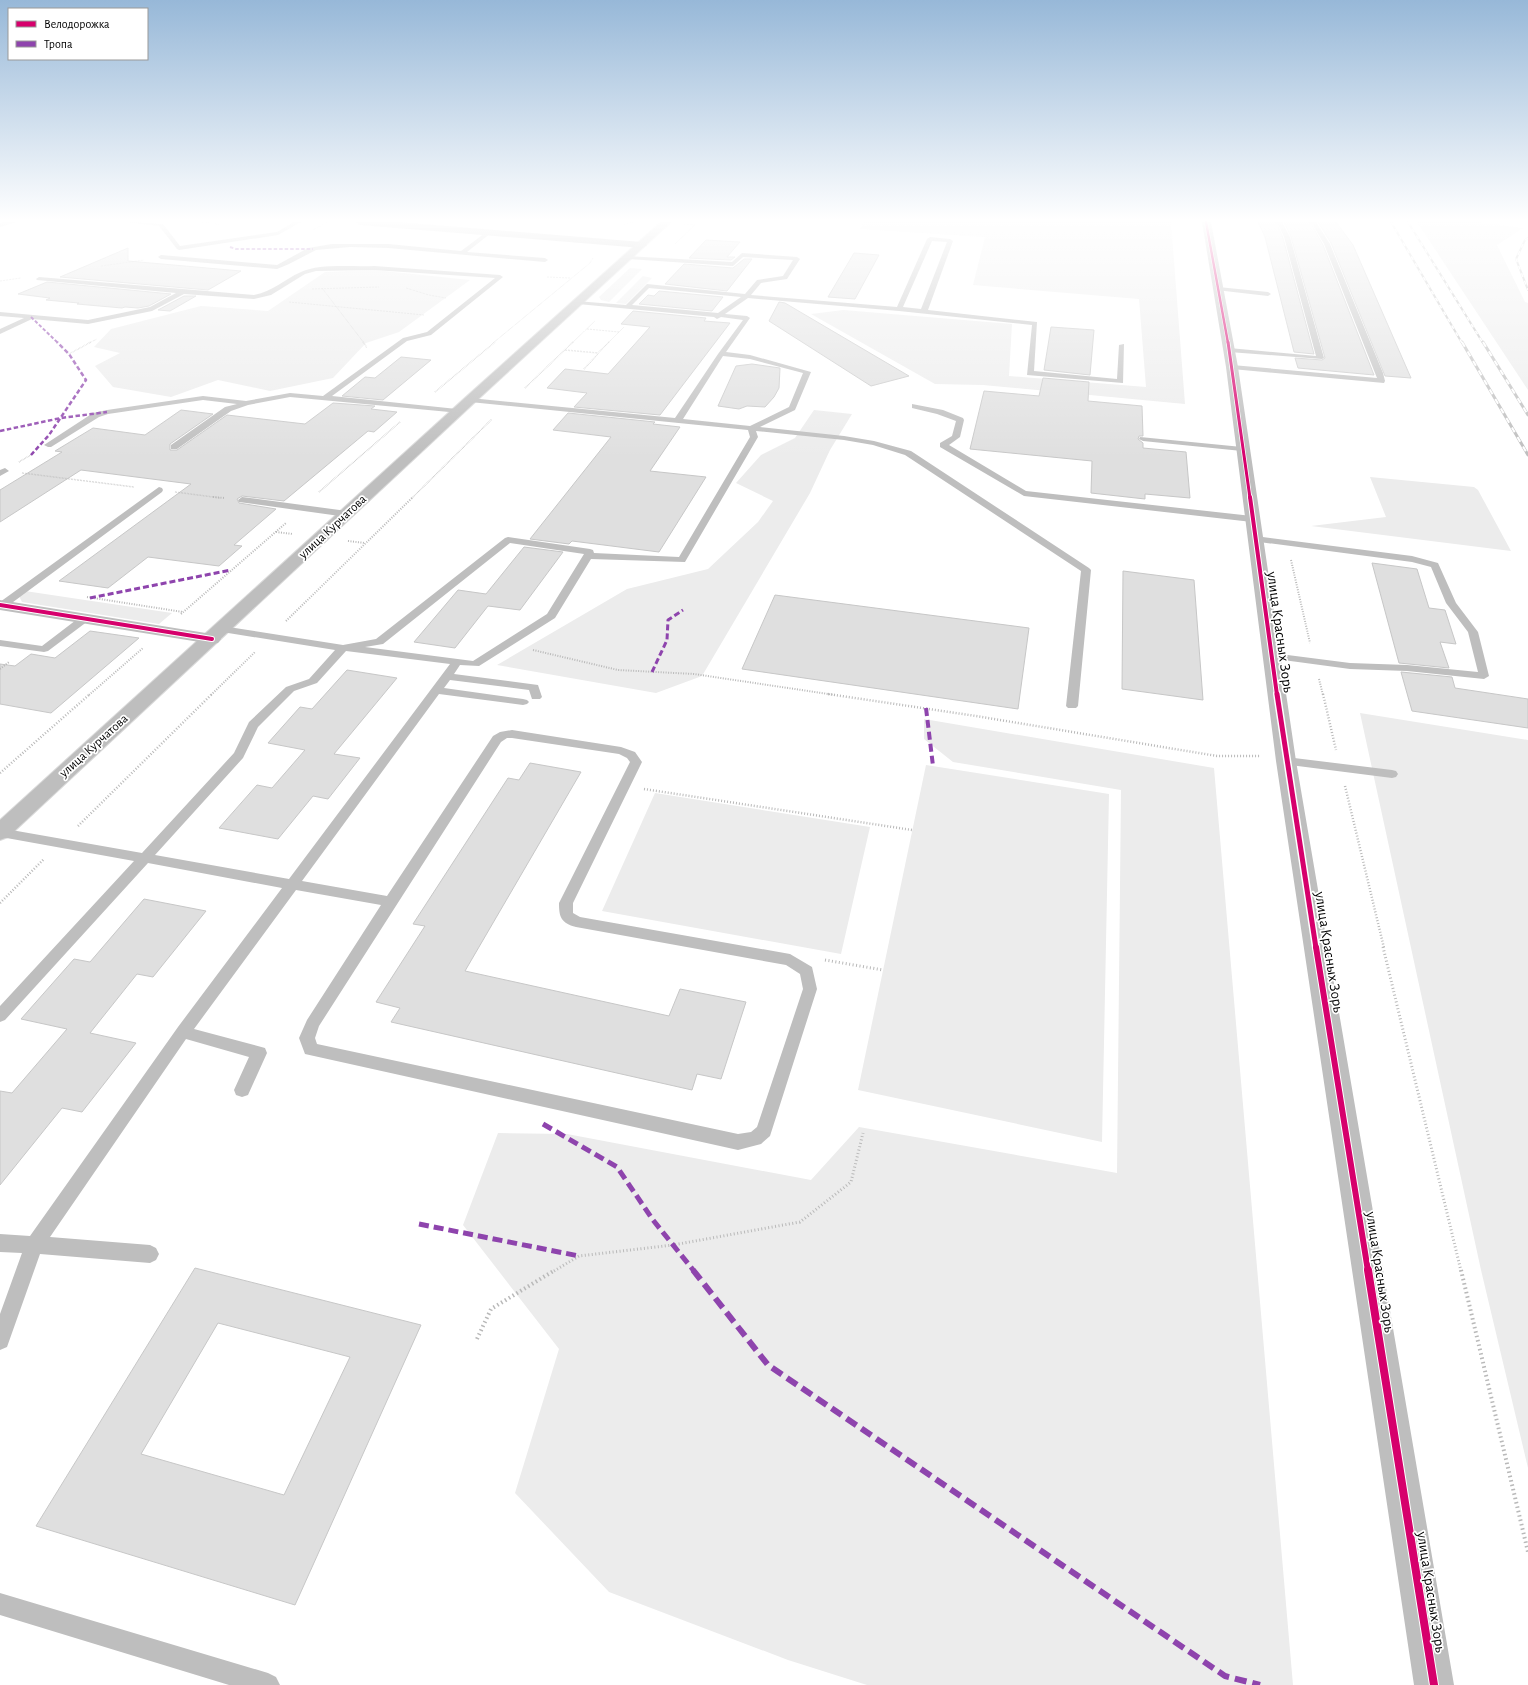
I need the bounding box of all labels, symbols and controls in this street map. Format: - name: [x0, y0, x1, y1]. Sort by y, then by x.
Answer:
- legend: [8, 8, 148, 60]
- text: Велодорожка: [44, 18, 110, 30]
- text: Тропа: [44, 38, 73, 50]
- street label: улица Курчатова: [296, 493, 369, 562]
- street label: улица Красных Зорь: [1264, 569, 1296, 694]
- street label: улица Курчатова: [57, 712, 131, 781]
- street label: улица Красных Зорь: [1312, 890, 1346, 1014]
- street label: улица Красных Зорь: [1363, 1210, 1397, 1334]
- street label: улица Красных Зорь: [1414, 1530, 1448, 1654]

